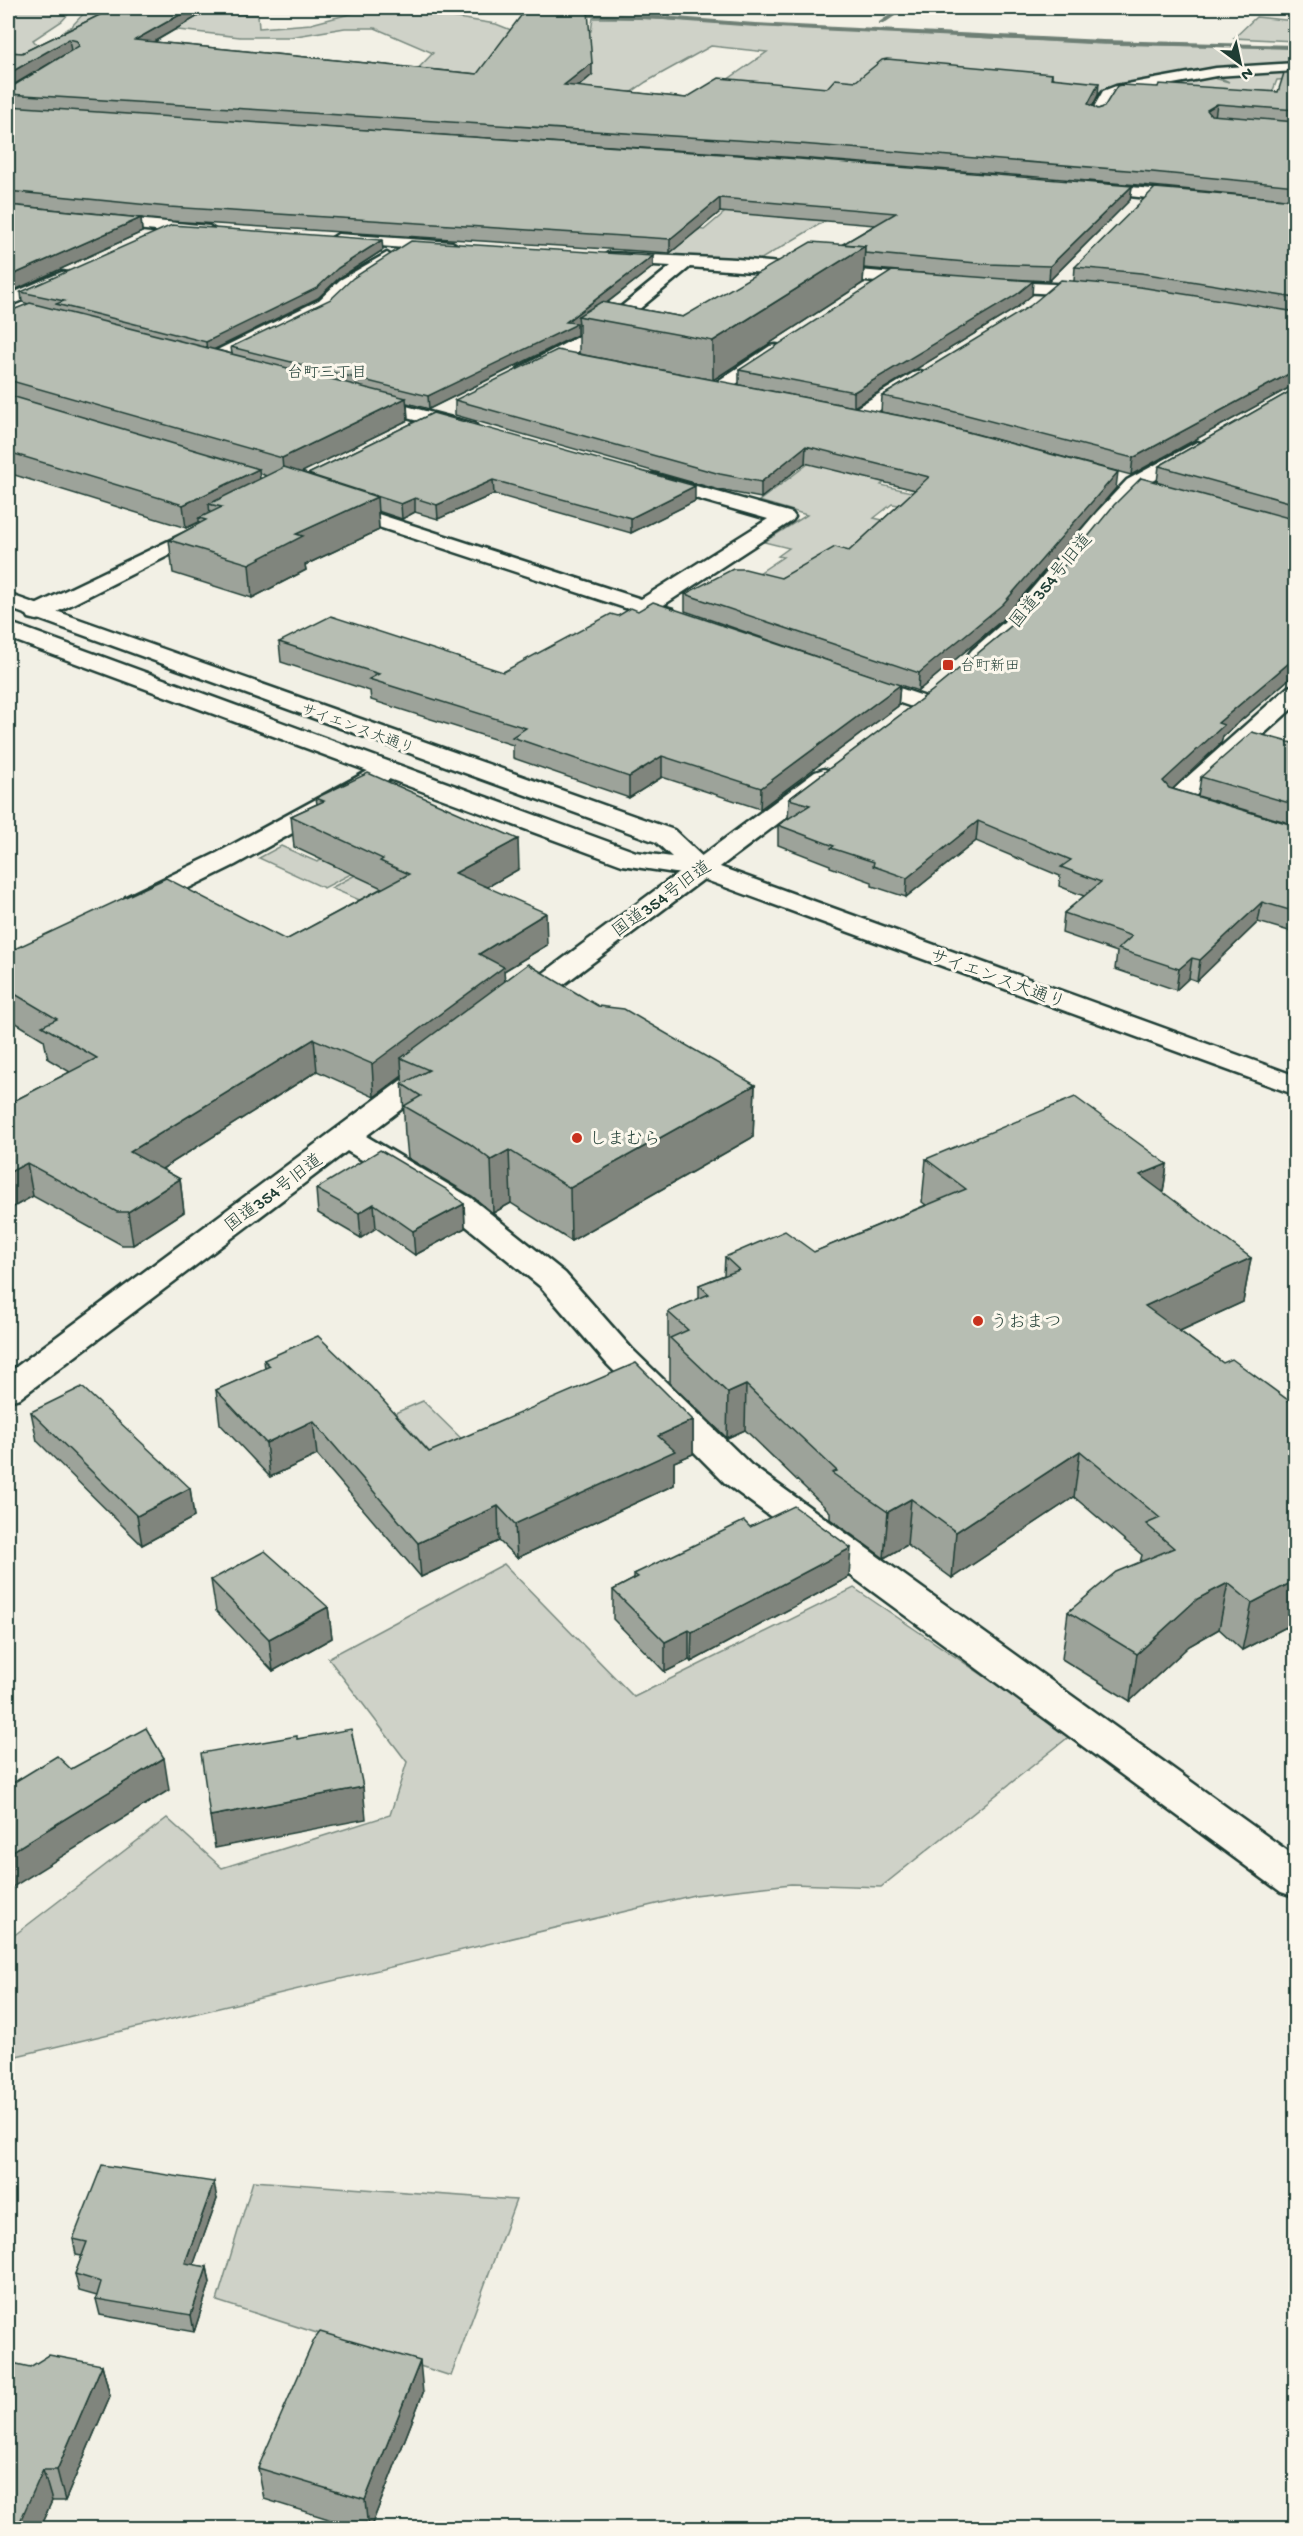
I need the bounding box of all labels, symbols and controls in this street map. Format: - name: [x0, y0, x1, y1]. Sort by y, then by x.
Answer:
- north arrow: [1210, 33, 1270, 93]
- text: N: [1236, 62, 1256, 84]
- district label: 台町三丁目: [287, 363, 367, 384]
- street label: 国道354号旧道: [1005, 529, 1098, 633]
- place label: 台町新田: [960, 657, 1020, 676]
- marker: 台町新田: [941, 658, 955, 672]
- street label: サイエンス大通り: [298, 701, 416, 759]
- street label: 国道354号旧道: [608, 856, 716, 943]
- street label: サイエンス大通り: [926, 946, 1068, 1015]
- place label: しまむら: [589, 1130, 661, 1151]
- marker: しまむら: [570, 1131, 584, 1145]
- street label: 国道354号旧道: [221, 1150, 328, 1238]
- place label: うおまつ: [990, 1313, 1062, 1334]
- marker: うおまつ: [971, 1314, 985, 1328]

